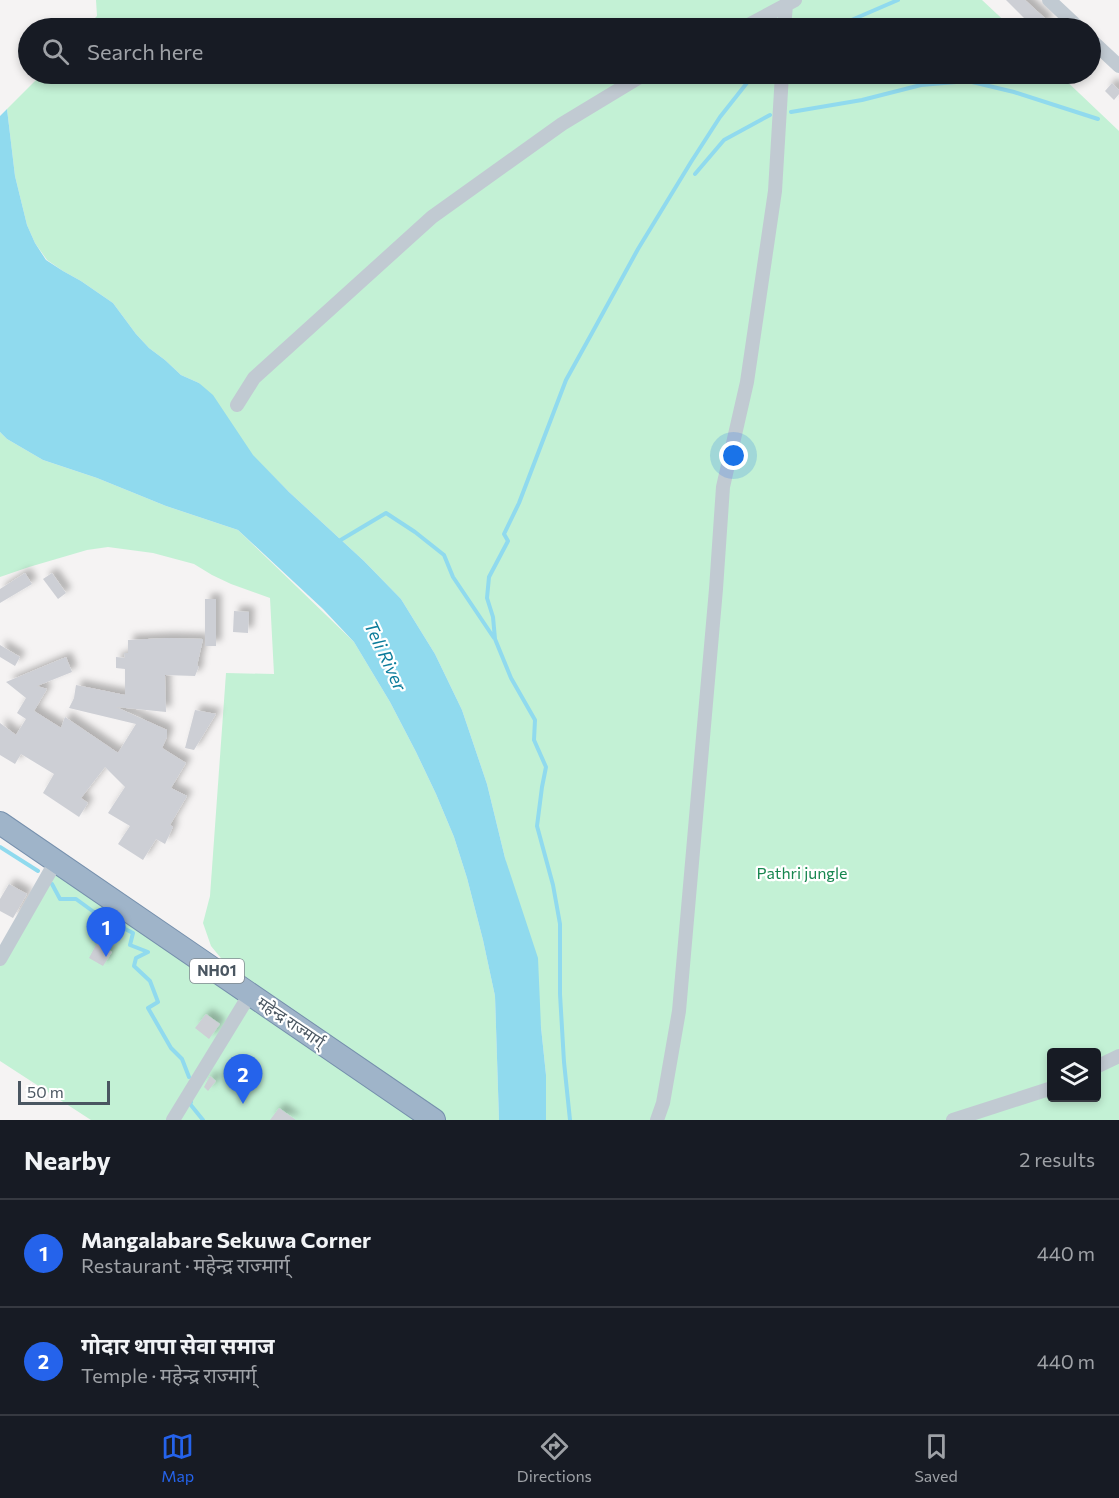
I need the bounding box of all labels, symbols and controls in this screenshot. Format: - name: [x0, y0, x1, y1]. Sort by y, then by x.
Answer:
- search box: [18, 18, 1101, 84]
- icon: search: [39, 35, 72, 68]
- text: Search here: [87, 38, 203, 65]
- your location: [719, 441, 748, 470]
- water label: Teli River: [360, 617, 412, 695]
- park label: Pathri jungle: [756, 863, 848, 882]
- pin: 1: [86, 908, 126, 957]
- road number: NH01: [190, 959, 244, 983]
- street label: महेन्द्र राज्मार्ग्: [253, 992, 331, 1054]
- map controls: [1047, 1048, 1101, 1102]
- button: layers: [1047, 1048, 1101, 1102]
- pin: 2: [224, 1054, 262, 1104]
- scale bar: [18, 1078, 110, 1106]
- text: 50 m: [27, 1082, 64, 1101]
- text: Nearby: [24, 1144, 111, 1175]
- text: 2 results: [1019, 1147, 1095, 1171]
- text: Mangalabare Sekuwa Corner: [81, 1226, 371, 1253]
- text: 1: [39, 1241, 48, 1265]
- text: 440 m: [1037, 1241, 1095, 1265]
- text: Restaurant · महेन्द्र राज्मार्ग्: [81, 1253, 290, 1277]
- text: गोदार थापा सेवा समाज: [81, 1332, 275, 1359]
- text: 2: [38, 1349, 49, 1373]
- text: 440 m: [1037, 1349, 1095, 1373]
- text: Temple · महेन्द्र राज्मार्ग्: [81, 1363, 257, 1387]
- tab: Map: [161, 1430, 194, 1485]
- tab: Directions: [517, 1430, 592, 1485]
- tab: Saved: [914, 1430, 958, 1485]

